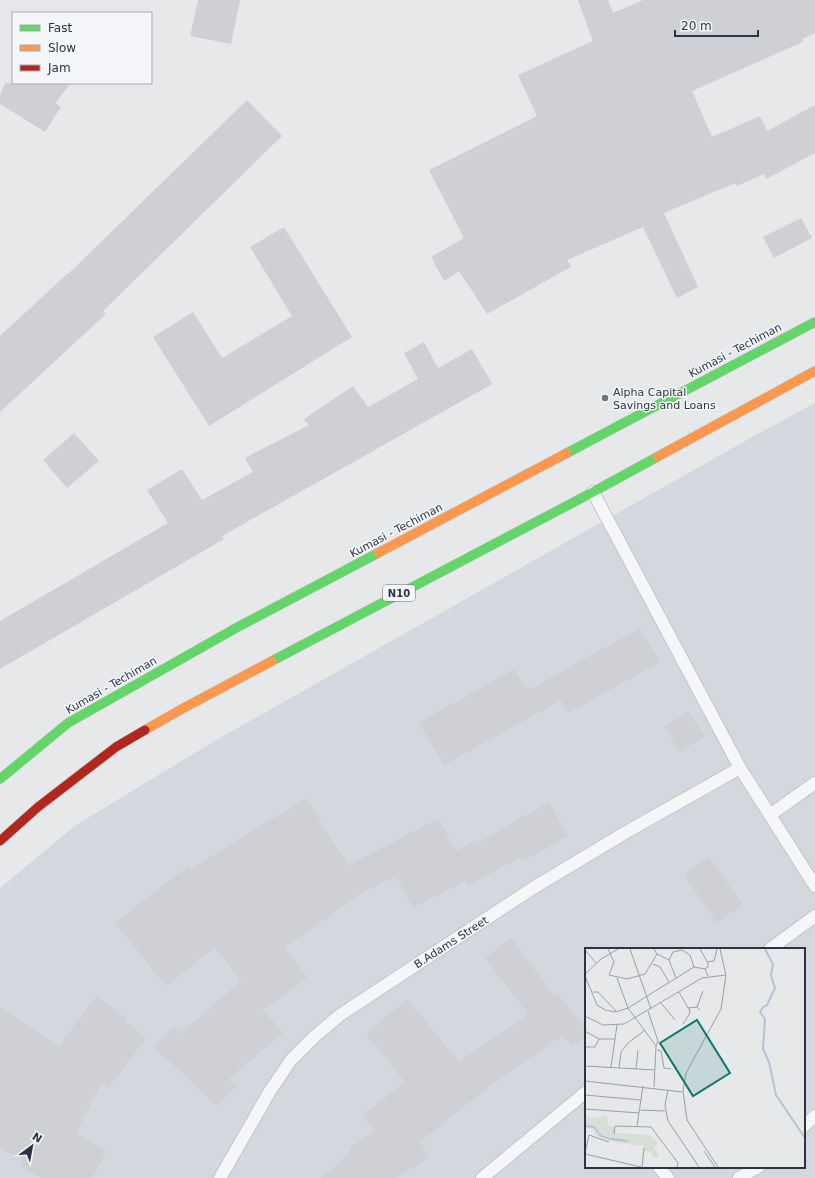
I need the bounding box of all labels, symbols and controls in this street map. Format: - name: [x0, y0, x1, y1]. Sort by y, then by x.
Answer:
- legend: [12, 12, 152, 84]
- scale bar: [675, 12, 758, 38]
- text: 20 m: [681, 19, 712, 33]
- text: Fast: [48, 21, 72, 35]
- text: Slow: [48, 41, 76, 55]
- text: Jam: [47, 61, 71, 75]
- street label: Kumasi - Techiman: [687, 321, 784, 380]
- place label: Alpha Capital Savings and Loans: [613, 386, 716, 412]
- marker: Alpha Capital Savings and Loans: [600, 393, 610, 403]
- street label: Kumasi - Techiman: [348, 501, 445, 560]
- road number: N10: [383, 585, 415, 601]
- street label: Kumasi - Techiman: [63, 654, 159, 717]
- street label: B.Adams Street: [412, 913, 491, 971]
- inset map: [585, 948, 805, 1168]
- north arrow: [12, 1126, 52, 1166]
- text: N: [30, 1130, 44, 1146]

